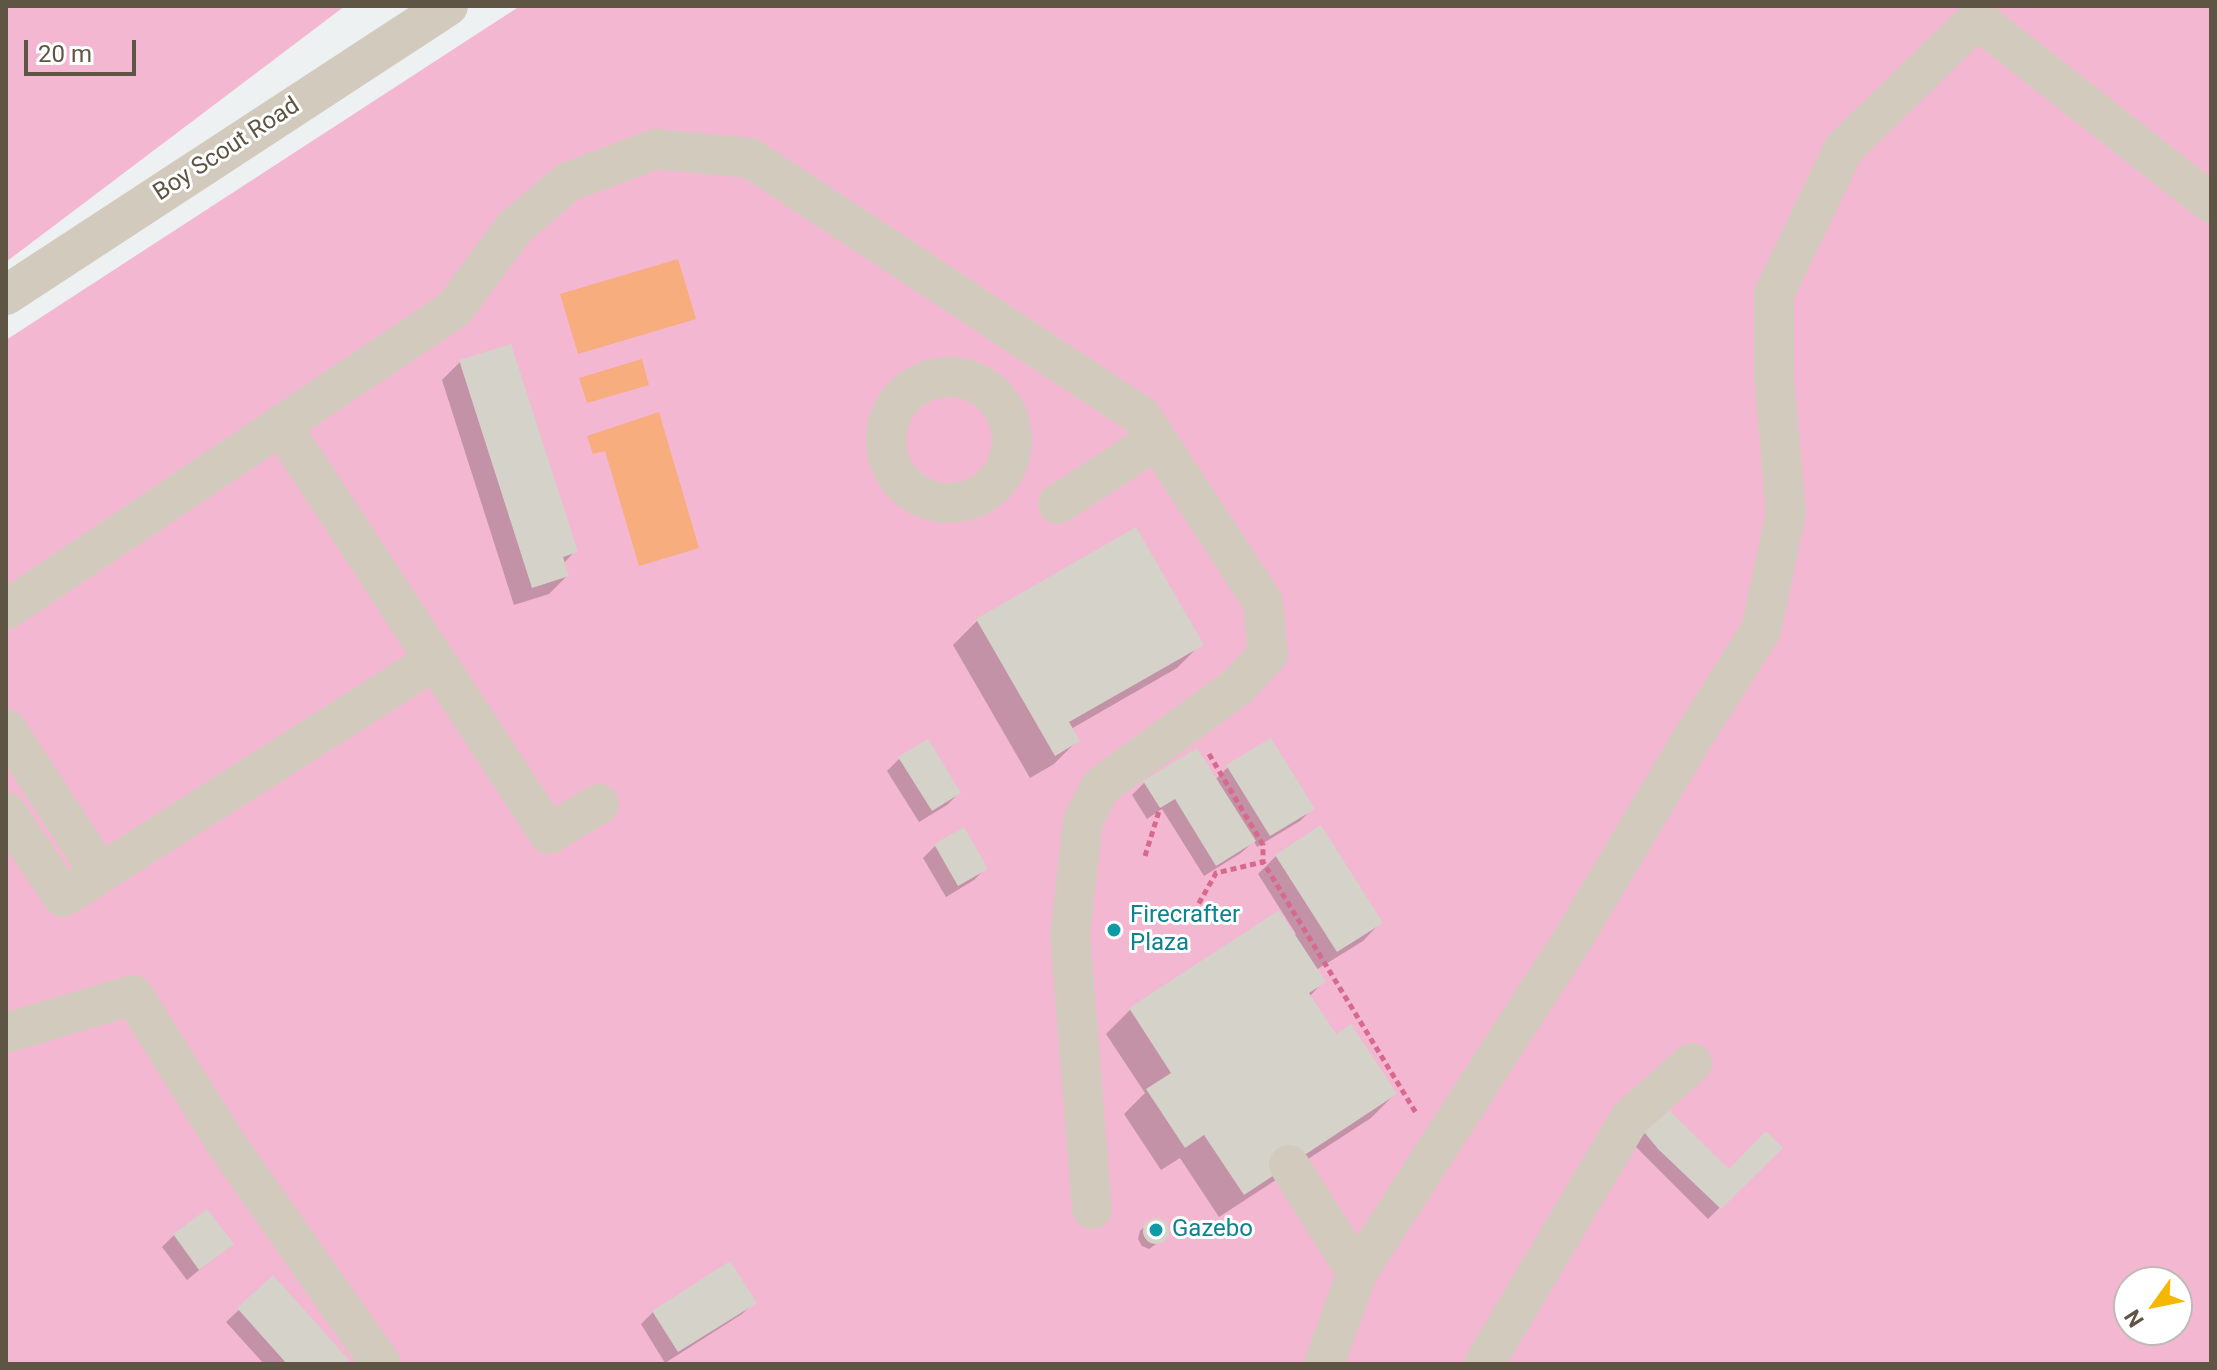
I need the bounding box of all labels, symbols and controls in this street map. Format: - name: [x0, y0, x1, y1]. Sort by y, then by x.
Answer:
- scale bar: [28, 24, 140, 74]
- text: 20 m: [38, 40, 92, 68]
- street label: Boy Scout Road: [149, 92, 305, 208]
- place label: Firecrafter Plaza: [1130, 902, 1240, 958]
- marker: Firecrafter Plaza: [1105, 921, 1123, 939]
- place label: Gazebo: [1172, 1216, 1253, 1244]
- marker: Gazebo: [1147, 1221, 1165, 1239]
- north arrow: [2113, 1266, 2193, 1346]
- text: N: [2119, 1305, 2149, 1332]

